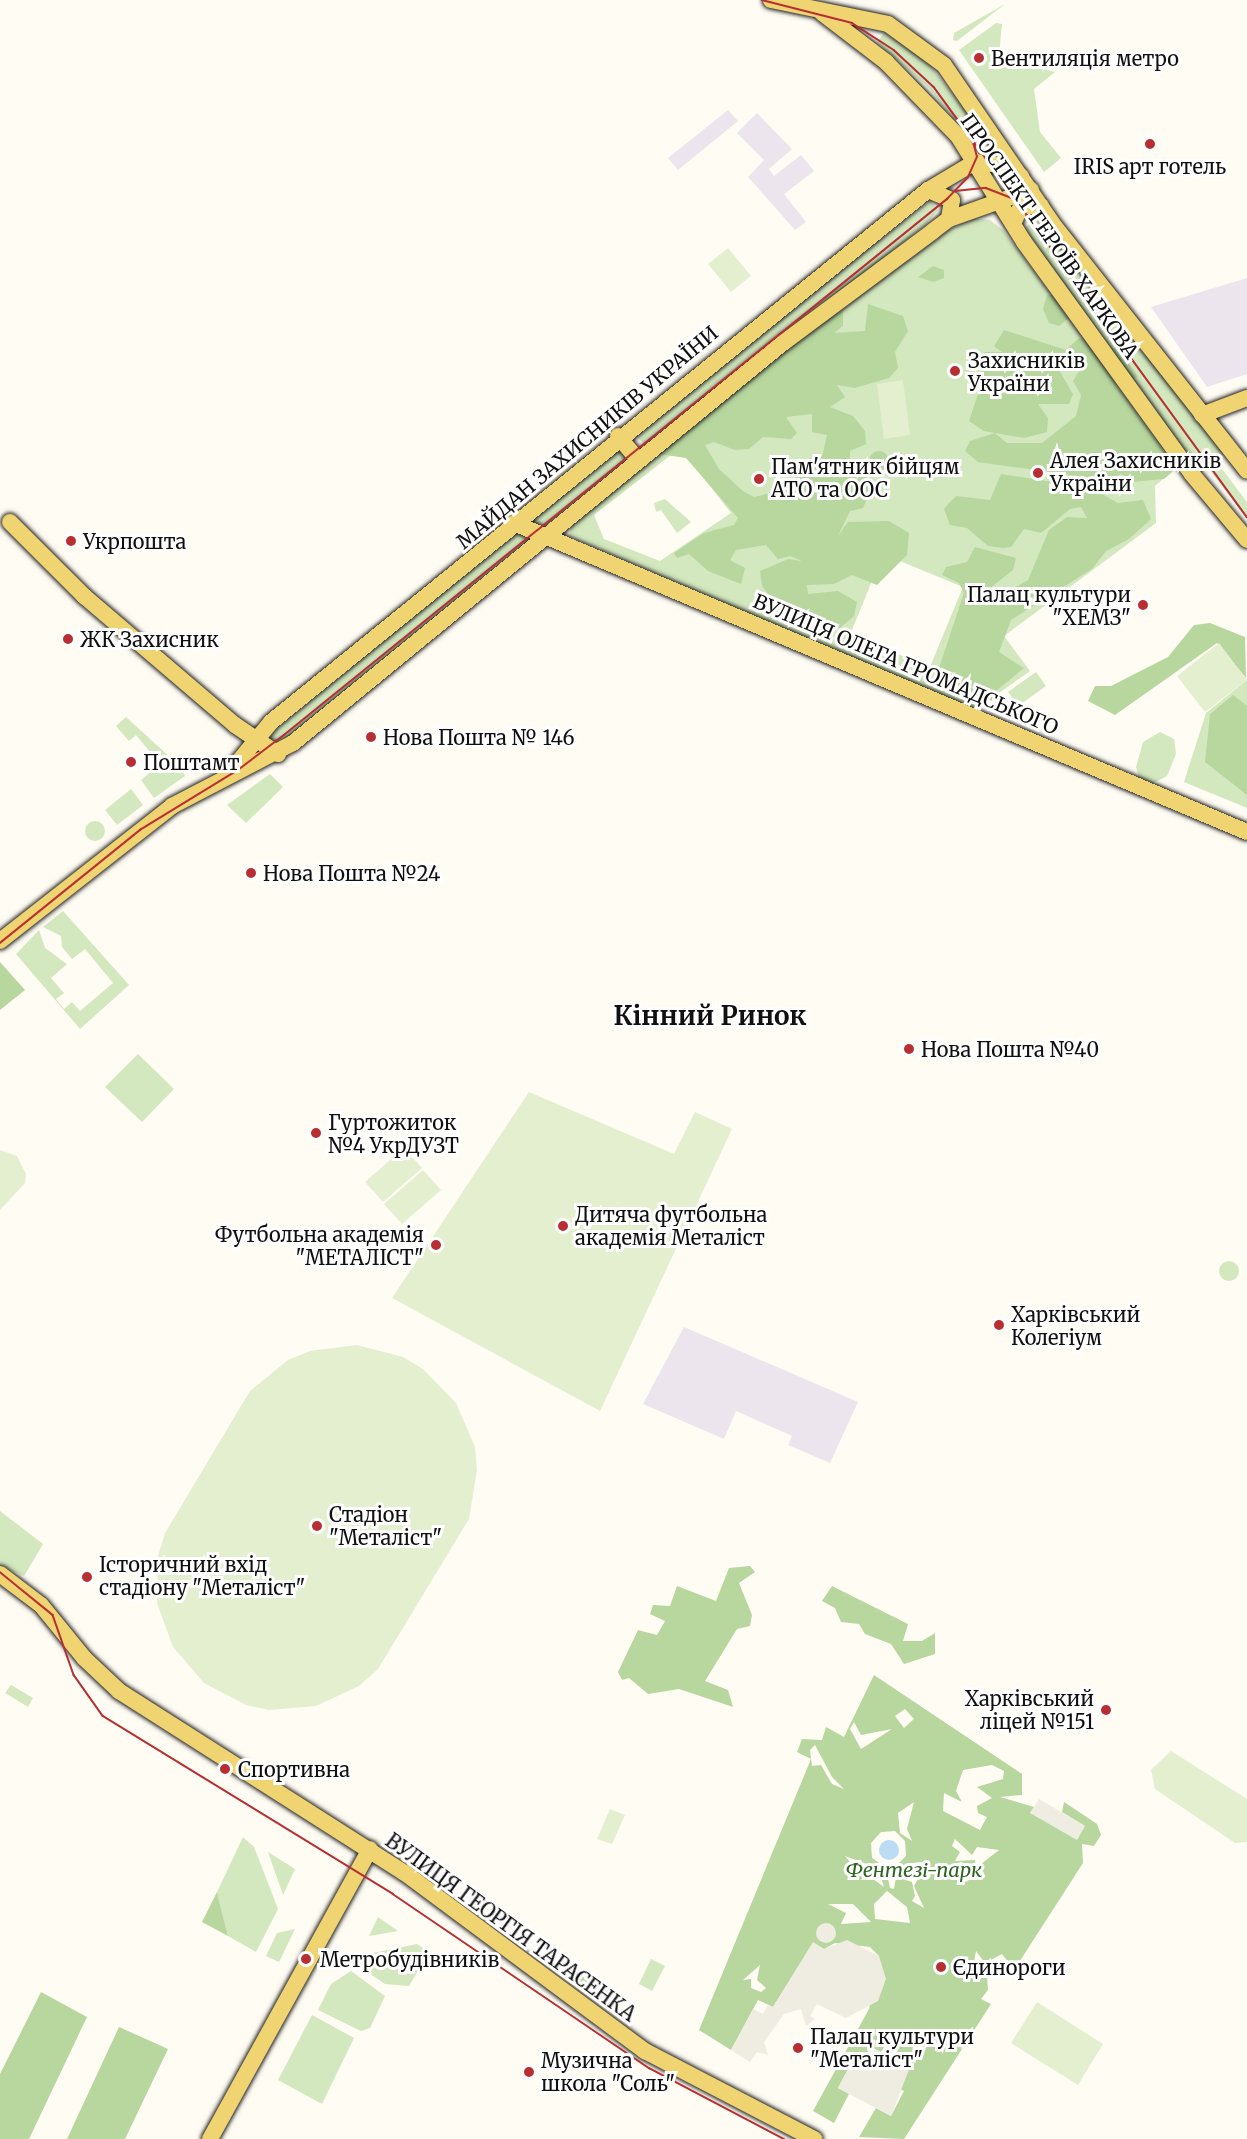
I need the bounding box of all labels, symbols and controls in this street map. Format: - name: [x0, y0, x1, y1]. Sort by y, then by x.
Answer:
- place label: Вентиляція метро: [991, 46, 1179, 70]
- marker: Вентиляція метро: [972, 51, 986, 65]
- street label: ПРОСПЕКТ ГЕРОЇВ ХАРКОВА: [956, 109, 1144, 363]
- marker: IRIS арт готель: [1143, 137, 1157, 151]
- place label: IRIS арт готель: [1074, 154, 1226, 178]
- street label: МАЙДАН ЗАХИСНИКІВ УКРАЇНИ: [451, 320, 723, 554]
- place label: Захисників України: [968, 348, 1085, 395]
- marker: Захисників України: [946, 362, 964, 380]
- place label: Алея Захисників України: [1050, 449, 1221, 496]
- place label: Пам'ятник бійцям АТО та ООС: [771, 455, 960, 502]
- marker: Алея Захисників України: [1031, 466, 1045, 480]
- marker: Пам'ятник бійцям АТО та ООС: [752, 472, 766, 486]
- place label: Укрпошта: [83, 529, 186, 553]
- marker: Укрпошта: [64, 534, 78, 548]
- place label: Палац культури "ХЕМЗ": [967, 582, 1131, 629]
- street label: ВУЛИЦЯ ОЛЕГА ГРОМАДСЬКОГО: [750, 589, 1062, 739]
- marker: Палац культури "ХЕМЗ": [1136, 598, 1150, 612]
- place label: ЖК Захисник: [80, 627, 219, 651]
- marker: ЖК Захисник: [61, 632, 75, 646]
- place label: Нова Пошта № 146: [383, 725, 575, 749]
- marker: Нова Пошта № 146: [364, 730, 378, 744]
- place label: Поштамт: [143, 750, 240, 774]
- marker: Поштамт: [124, 755, 138, 769]
- place label: Нова Пошта №24: [263, 861, 440, 885]
- marker: Нова Пошта №24: [244, 866, 258, 880]
- district label: Кінний Ринок: [613, 1000, 807, 1032]
- place label: Нова Пошта №40: [921, 1037, 1099, 1061]
- marker: Нова Пошта №40: [902, 1042, 916, 1056]
- place label: Гуртожиток №4 УкрДУЗТ: [328, 1110, 459, 1157]
- marker: Гуртожиток №4 УкрДУЗТ: [309, 1126, 323, 1140]
- place label: Дитяча футбольна академія Металіст: [575, 1202, 767, 1249]
- marker: Дитяча футбольна академія Металіст: [556, 1219, 570, 1233]
- place label: Футбольна академія "МЕТАЛІСТ": [215, 1222, 424, 1269]
- marker: Футбольна академія "МЕТАЛІСТ": [429, 1238, 443, 1252]
- place label: Харківський Колегіум: [1011, 1302, 1140, 1349]
- marker: Харківський Колегіум: [992, 1318, 1006, 1332]
- place label: Стадіон "Металіст": [329, 1502, 442, 1549]
- marker: Стадіон "Металіст": [310, 1519, 324, 1533]
- place label: Історичний вхід стадіону "Металіст": [99, 1553, 306, 1600]
- marker: Історичний вхід стадіону "Металіст": [80, 1570, 94, 1584]
- place label: Харківський ліцей №151: [965, 1686, 1094, 1733]
- marker: Харківський ліцей №151: [1099, 1703, 1113, 1717]
- place label: Спортивна: [238, 1757, 350, 1781]
- marker: Спортивна: [216, 1760, 234, 1778]
- street label: ВУЛИЦЯ ГЕОРГІЯ ТАРАСЕНКА: [381, 1828, 641, 2026]
- park label: Фентезі-парк: [846, 1857, 982, 1881]
- place label: Метробудівників: [320, 1947, 499, 1971]
- marker: Метробудівників: [297, 1950, 315, 1968]
- place label: Єдинороги: [953, 1955, 1066, 1979]
- marker: Єдинороги: [934, 1960, 948, 1974]
- place label: Палац культури "Металіст": [810, 2024, 974, 2071]
- marker: Палац культури "Металіст": [791, 2041, 805, 2055]
- place label: Музична школа "Соль": [541, 2048, 675, 2095]
- marker: Музична школа "Соль": [522, 2065, 536, 2079]

